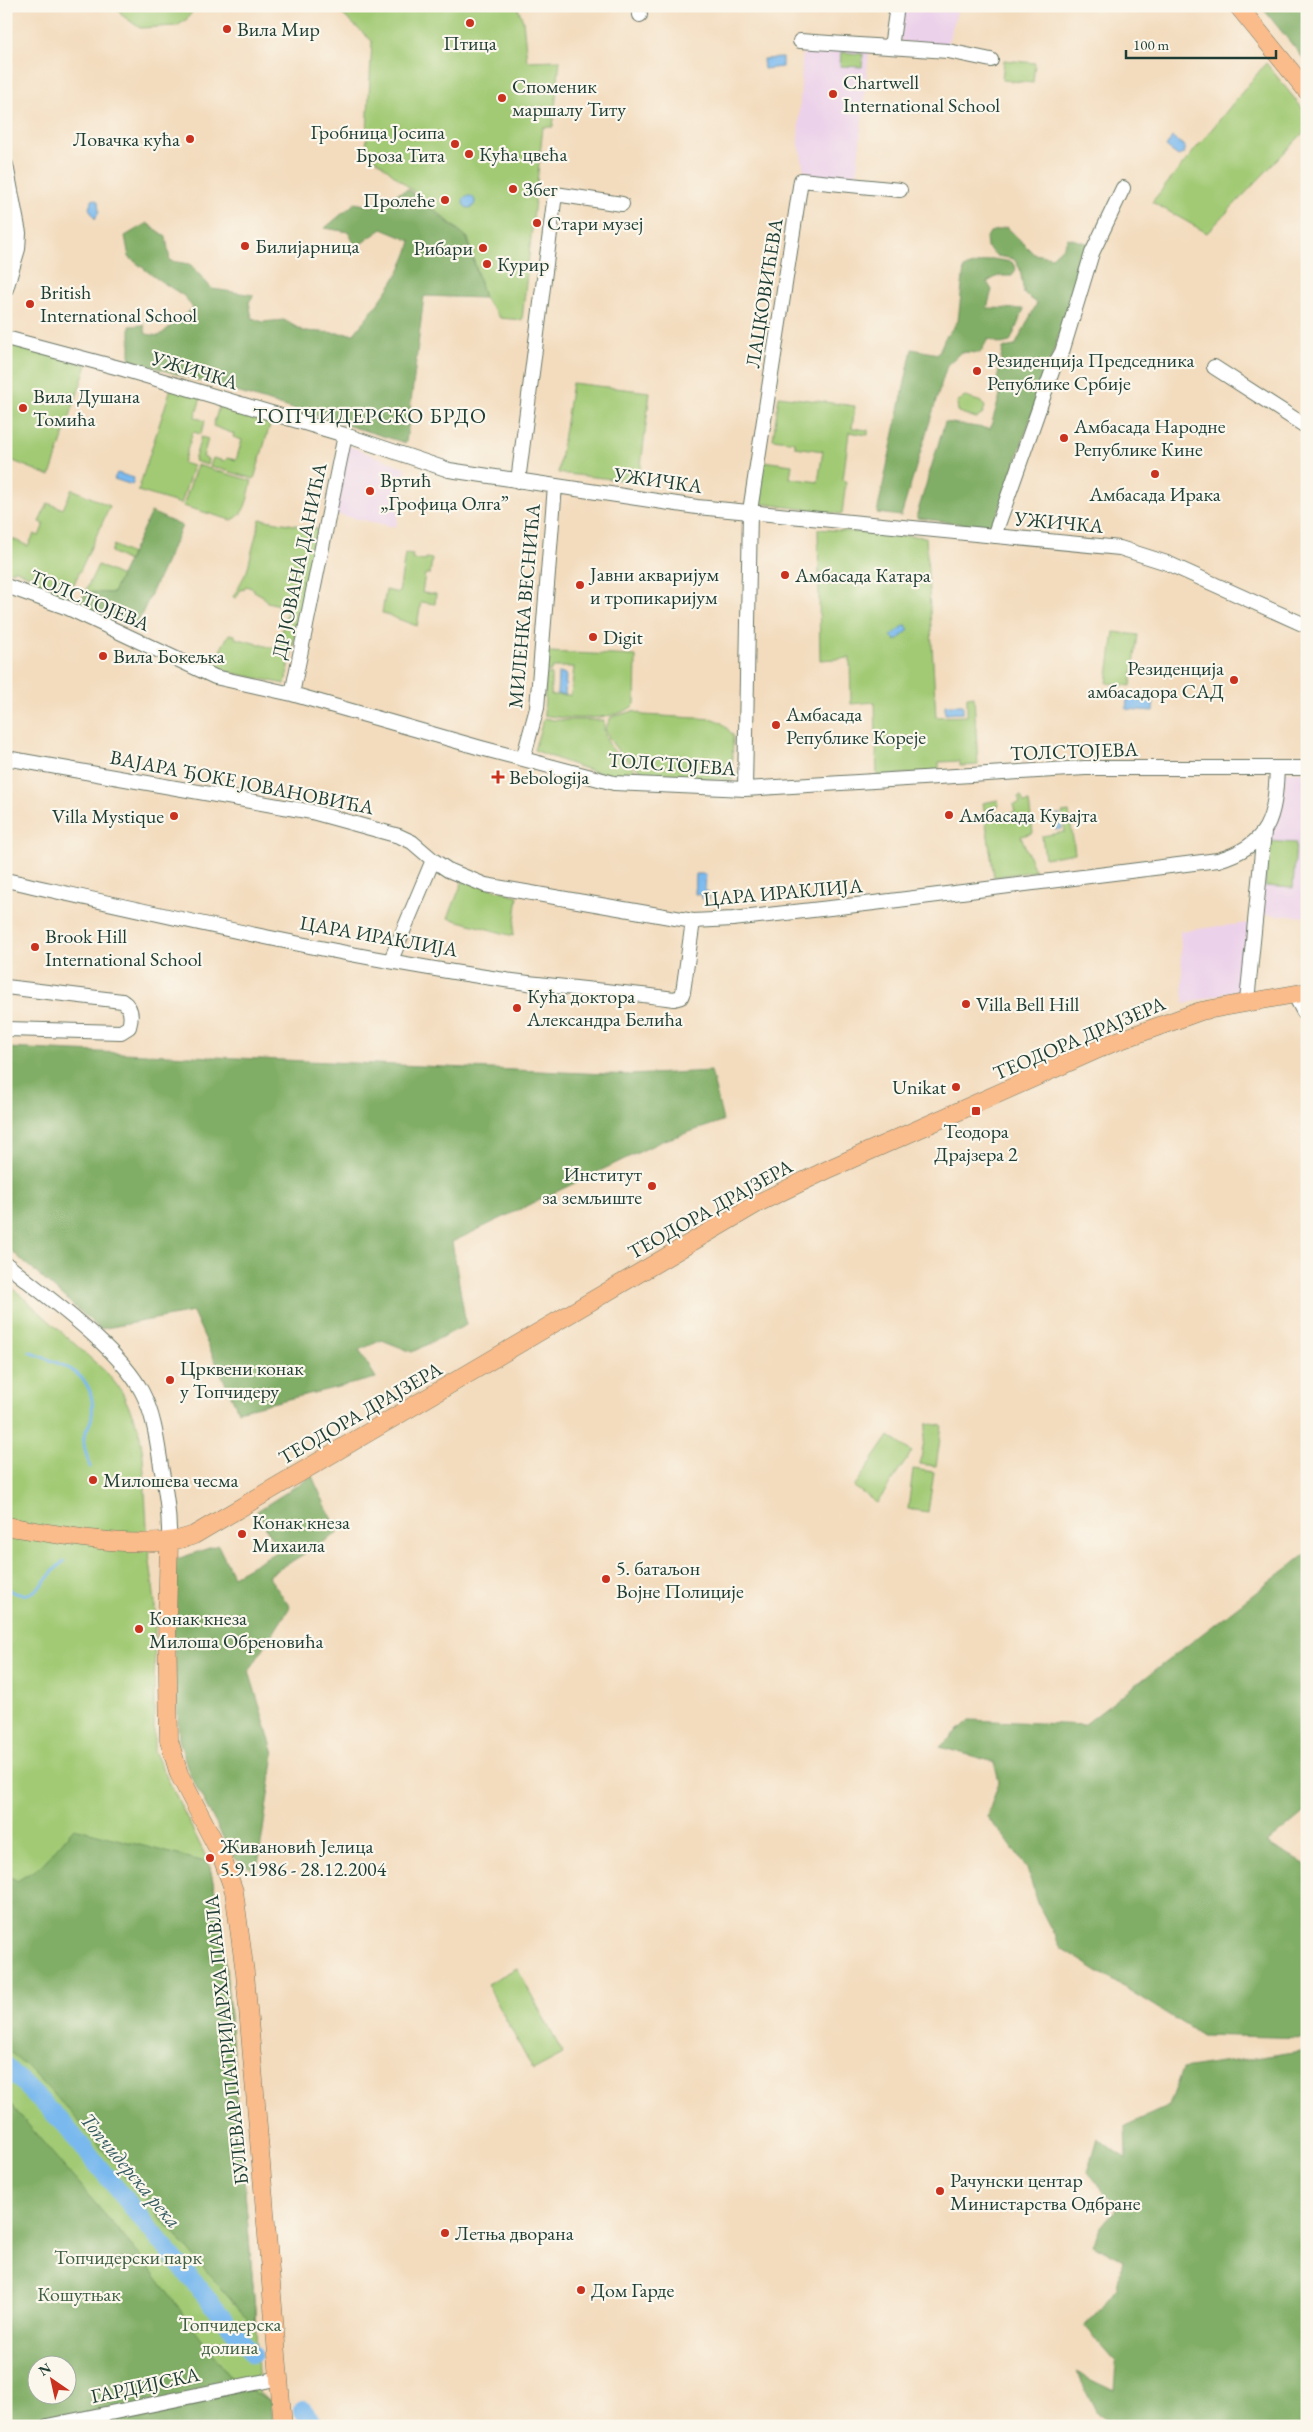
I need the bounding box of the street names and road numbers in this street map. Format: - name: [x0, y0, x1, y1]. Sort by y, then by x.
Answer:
- street label: ЛАЦКОВИЋЕВА: [739, 216, 789, 370]
- street label: УЖИЧКА: [148, 344, 242, 395]
- street label: ДР ЈОВАНА ДАНИЋА: [265, 460, 333, 662]
- street label: УЖИЧКА: [611, 461, 704, 499]
- street label: МИЛЕНКА ВЕСНИЋА: [502, 502, 546, 709]
- street label: УЖИЧКА: [1013, 505, 1105, 539]
- street label: ТОЛСТОЈЕВА: [26, 563, 154, 637]
- street label: ТОЛСТОЈЕВА: [1010, 736, 1139, 766]
- street label: ВАЈАРА ЂОКЕ ЈОВАНОВИЋА: [108, 744, 376, 820]
- street label: ТОЛСТОЈЕВА: [607, 747, 737, 781]
- street label: ЦАРА ИРАКЛИЈА: [702, 872, 864, 912]
- street label: ЦАРА ИРАКЛИЈА: [298, 909, 460, 963]
- street label: ТЕОДОРА ДРАЈЗЕРА: [989, 990, 1169, 1086]
- street label: ТЕОДОРА ДРАЈЗЕРА: [623, 1153, 797, 1265]
- street label: ТЕОДОРА ДРАЈЗЕРА: [274, 1356, 446, 1470]
- street label: БУЛЕВАР ПАТРИЈАРХА ПАВЛА: [198, 1893, 254, 2186]
- street label: ГАРДИЈСКА: [88, 2361, 202, 2409]

